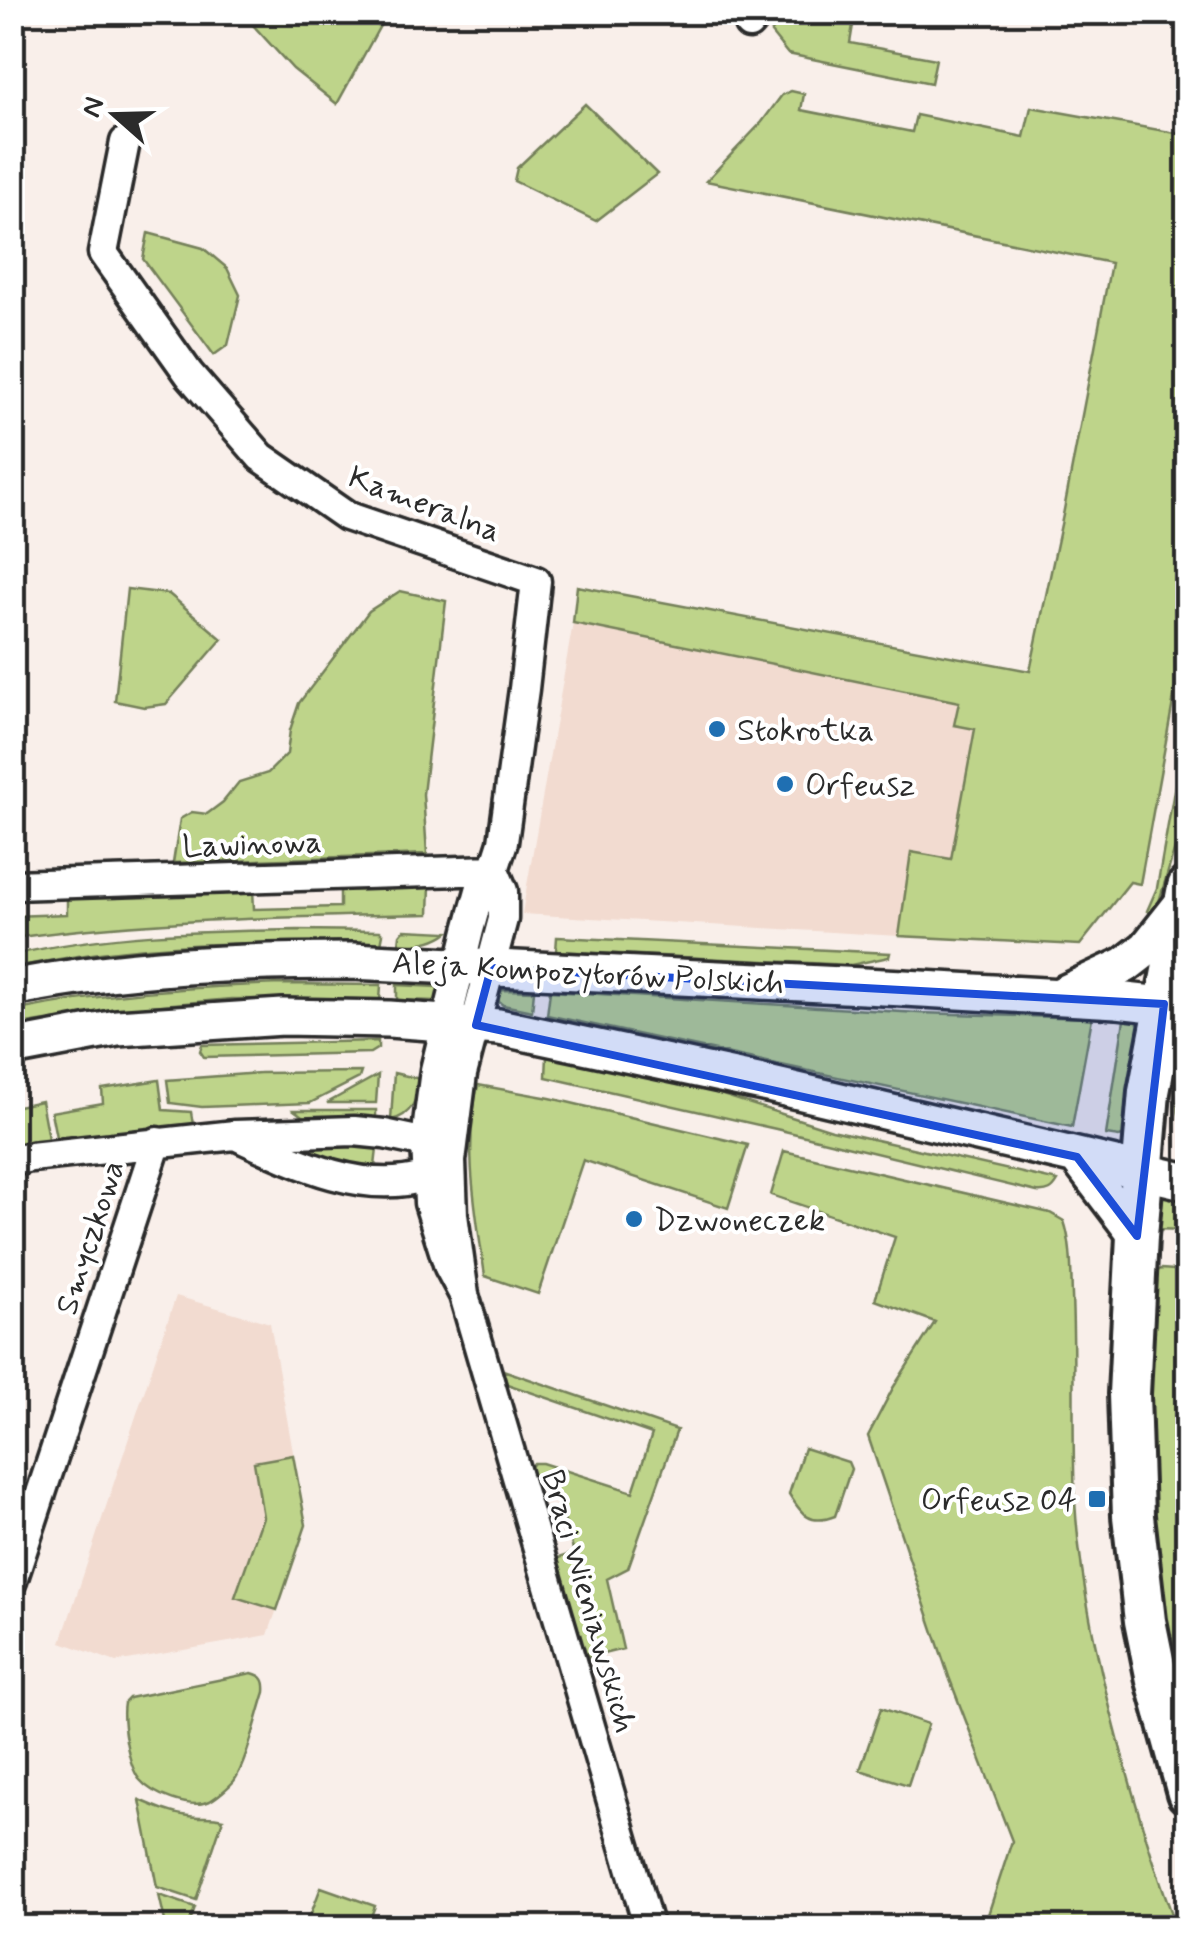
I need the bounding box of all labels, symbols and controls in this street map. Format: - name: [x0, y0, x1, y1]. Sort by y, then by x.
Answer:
- north arrow: [65, 65, 165, 165]
- text: N: [73, 92, 114, 122]
- street label: Kameralna: [342, 457, 506, 553]
- place label: Stokrotka: [737, 710, 874, 752]
- marker: Stokrotka: [706, 718, 728, 740]
- place label: Orfeusz: [805, 765, 915, 807]
- marker: Orfeusz: [774, 773, 796, 795]
- street label: Lawinowa: [182, 822, 323, 868]
- street label: Aleja Kompozytorów Polskich: [391, 943, 785, 1005]
- street label: Smyczkowa: [46, 1155, 136, 1320]
- place label: Dzwoneczek: [654, 1200, 825, 1242]
- marker: Dzwoneczek: [623, 1208, 645, 1230]
- street label: Braci Wieniawskich: [530, 1465, 646, 1738]
- place label: Orfeusz 04: [921, 1480, 1077, 1522]
- marker: Orfeusz 04: [1086, 1488, 1108, 1510]

